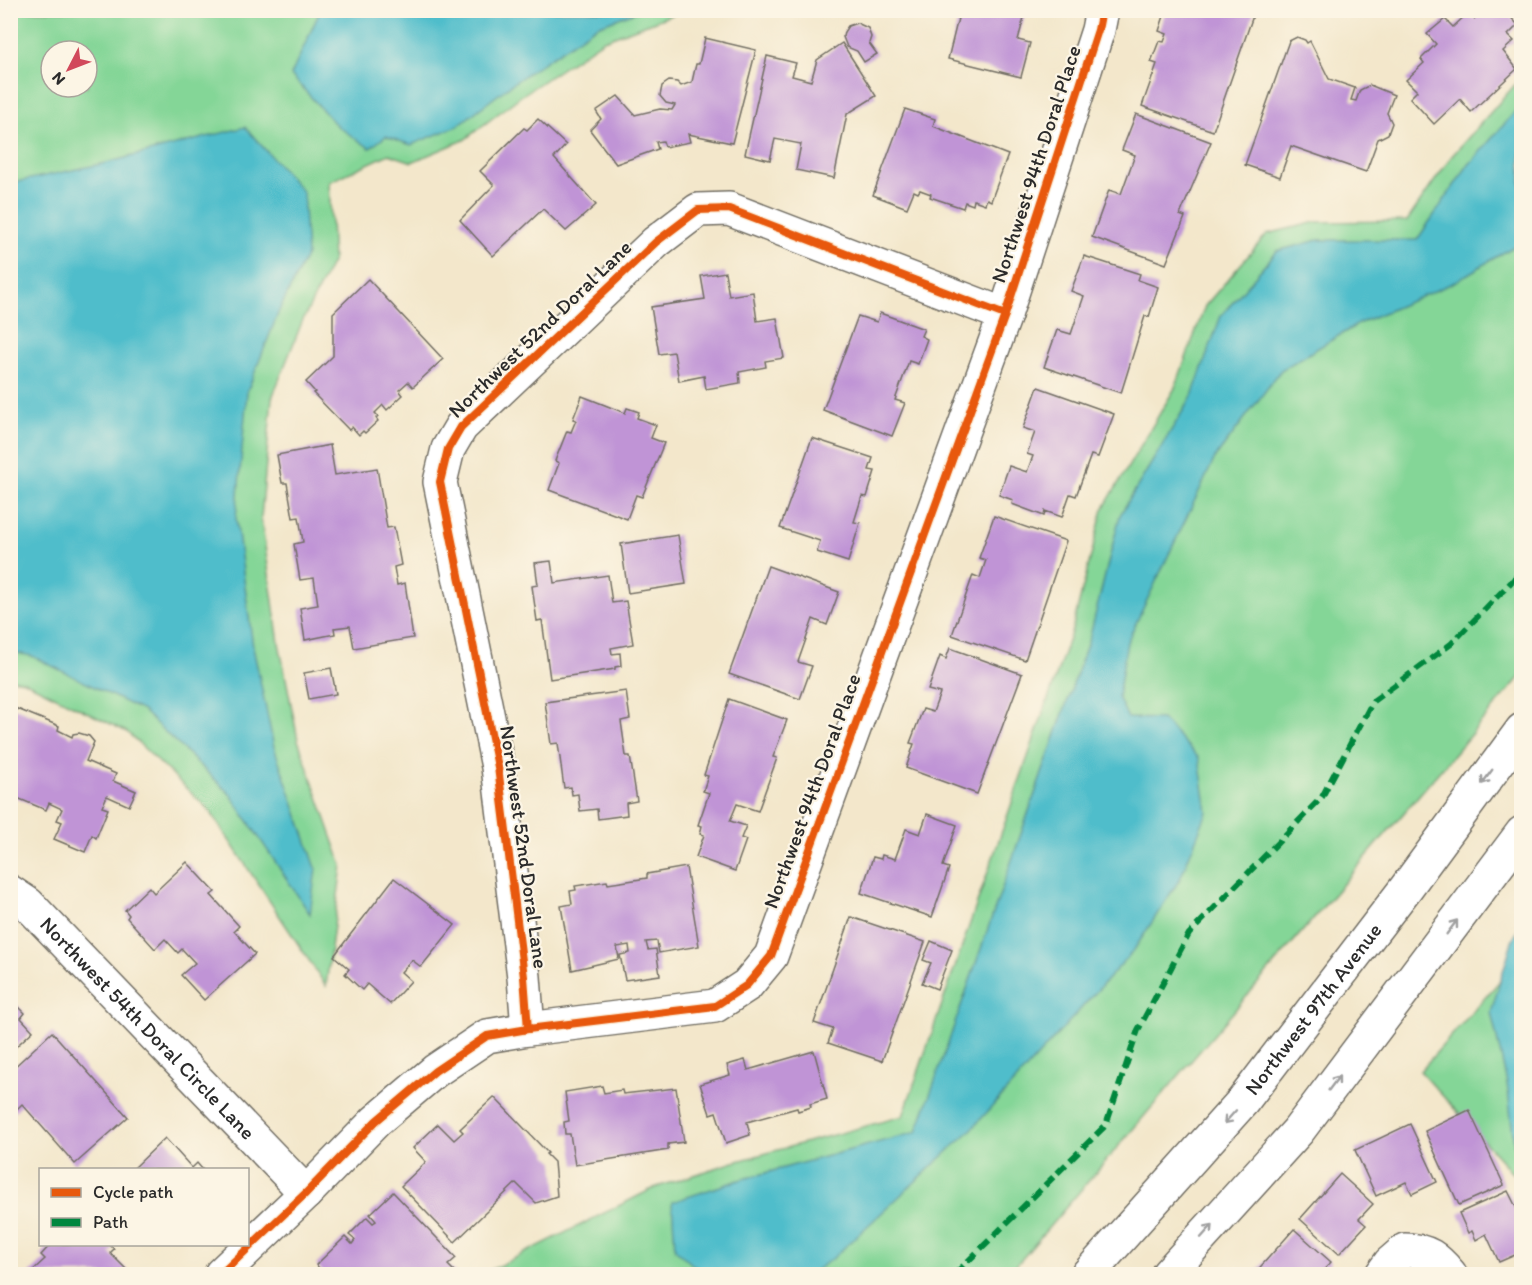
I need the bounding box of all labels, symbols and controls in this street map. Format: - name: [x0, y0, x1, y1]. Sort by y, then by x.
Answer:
- north arrow: [39, 39, 99, 99]
- street label: Northwest 94th Doral Place: [985, 42, 1086, 286]
- text: N: [48, 68, 69, 89]
- street label: Northwest 52nd Doral Lane: [443, 235, 637, 423]
- street label: Northwest 94th Doral Place: [757, 670, 866, 912]
- street label: Northwest 52nd Doral Lane: [495, 724, 554, 970]
- one-way arrow: [1481, 769, 1493, 785]
- street label: Northwest 54th Doral Circle Lane: [35, 911, 261, 1144]
- street label: Northwest 97th Avenue: [1239, 918, 1387, 1100]
- one-way arrow: [1445, 920, 1458, 936]
- one-way arrow: [1327, 1075, 1340, 1091]
- one-way arrow: [1223, 1109, 1237, 1124]
- legend: [39, 1168, 249, 1246]
- text: Cycle path: [93, 1181, 174, 1203]
- text: Path: [93, 1211, 128, 1233]
- one-way arrow: [1200, 1224, 1214, 1239]

